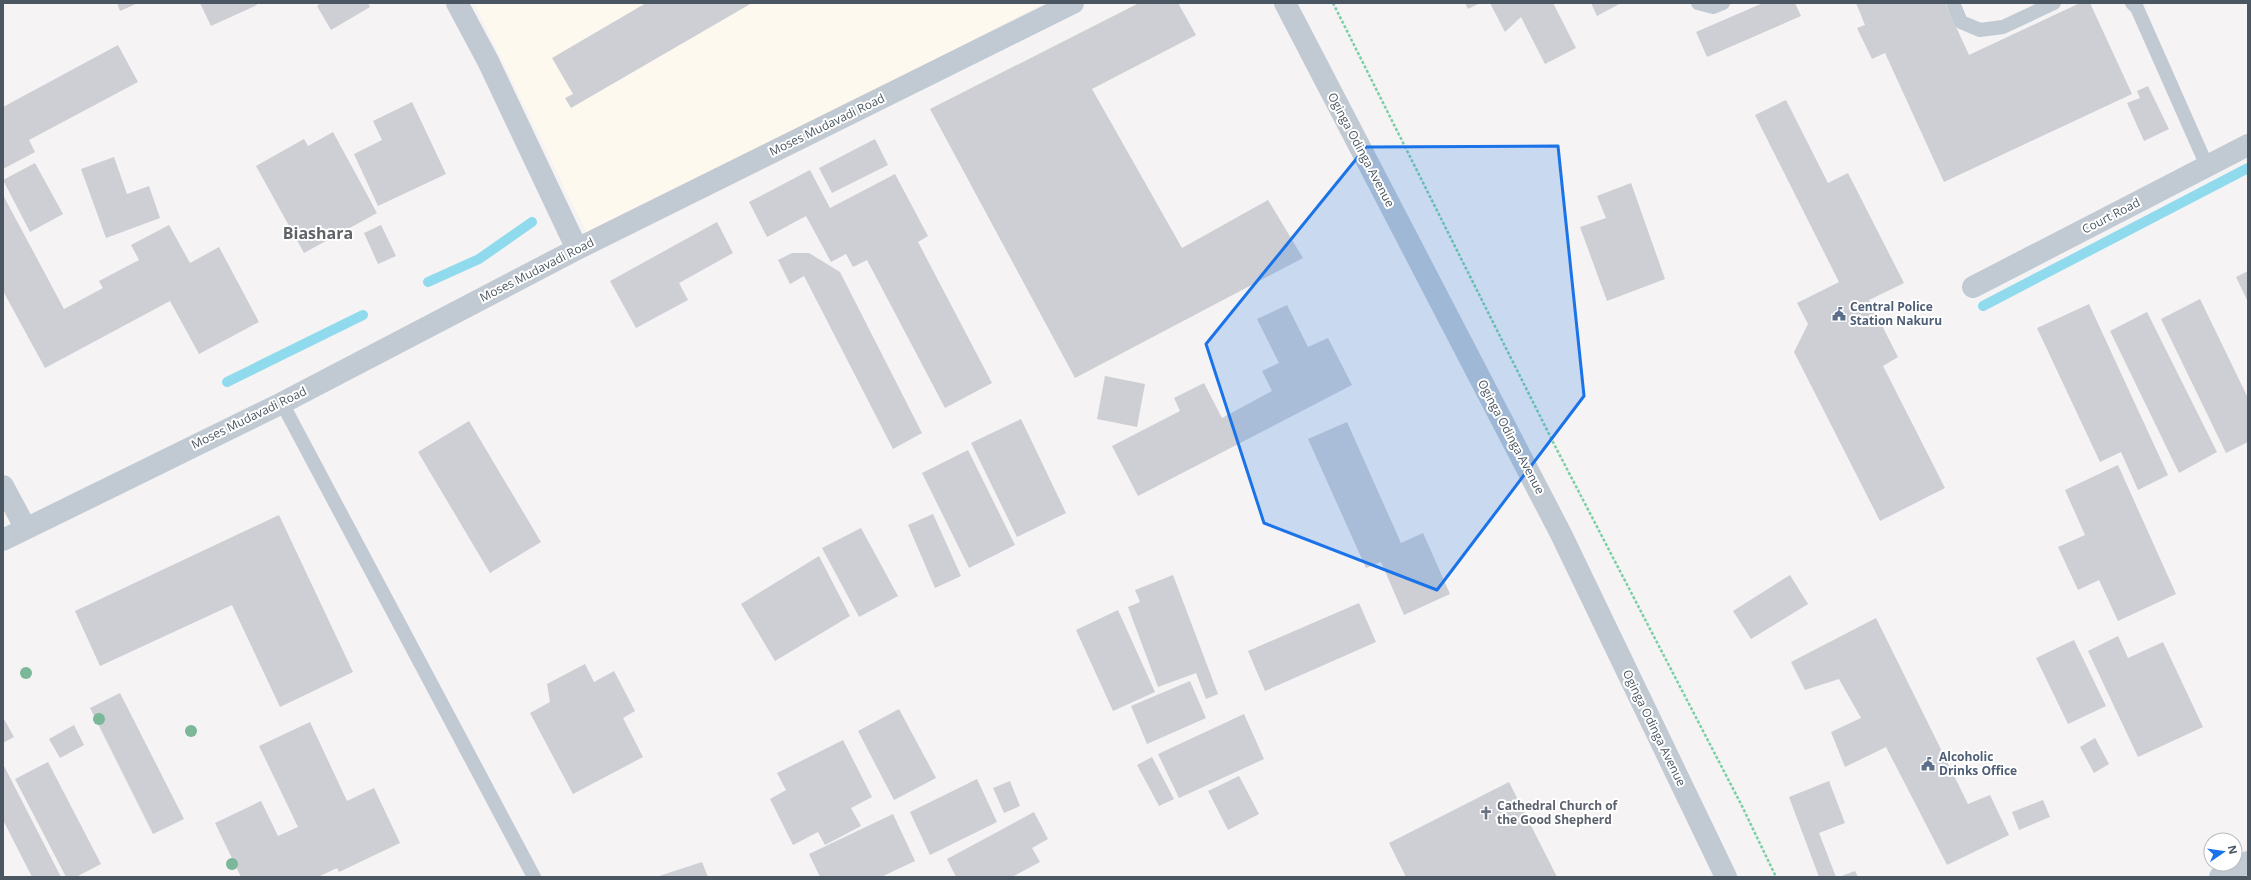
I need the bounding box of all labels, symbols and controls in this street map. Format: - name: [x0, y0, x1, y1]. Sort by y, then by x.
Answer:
- street label: Moses Mudavadi Road: [766, 89, 887, 160]
- street label: Oginga Odinga Avenue: [1324, 89, 1399, 210]
- street label: Court Road: [2079, 194, 2143, 237]
- district label: Biashara: [283, 222, 353, 244]
- street label: Moses Mudavadi Road: [477, 233, 597, 306]
- place label: Central Police Station Nakuru: [1850, 298, 1942, 329]
- public building icon: Central Police Station Nakuru: [1831, 306, 1847, 322]
- street label: Oginga Odinga Avenue: [1474, 376, 1549, 497]
- street label: Moses Mudavadi Road: [188, 382, 309, 453]
- street label: Oginga Odinga Avenue: [1619, 667, 1690, 789]
- place label: Alcoholic Drinks Office: [1939, 748, 2017, 779]
- public building icon: Alcoholic Drinks Office: [1920, 756, 1936, 772]
- place label: Cathedral Church of the Good Shepherd: [1497, 797, 1619, 828]
- church icon: Cathedral Church of the Good Shepherd: [1478, 805, 1494, 821]
- north arrow: [2203, 832, 2243, 872]
- text: N: [2225, 844, 2242, 856]

